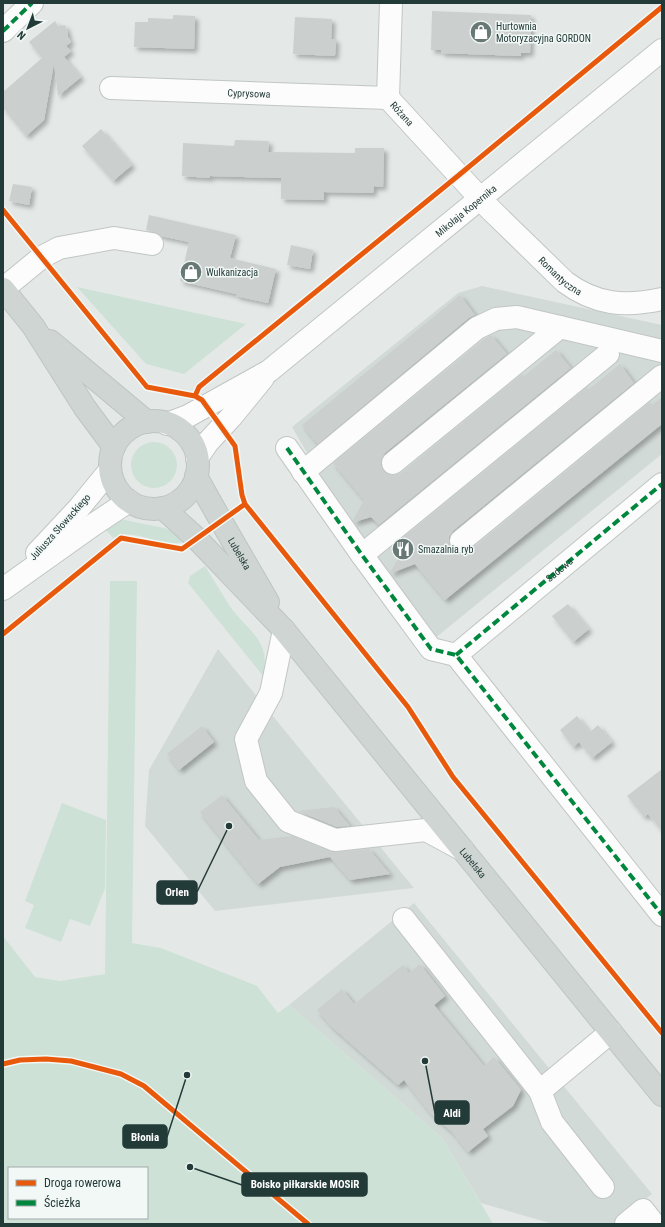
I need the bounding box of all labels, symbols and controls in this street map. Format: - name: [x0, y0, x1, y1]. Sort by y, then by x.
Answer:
- north arrow: [8, 8, 48, 48]
- shop icon: Hurtownia Motoryzacyjna GORDON: [468, 19, 494, 45]
- place label: Hurtownia Motoryzacyjna GORDON: [496, 21, 591, 44]
- text: N: [15, 28, 29, 42]
- street label: Cyprysowa: [227, 87, 271, 99]
- street label: Różana: [388, 99, 416, 128]
- street label: Mikołaja Kopernika: [433, 182, 499, 239]
- street label: Romantyczna: [537, 254, 584, 297]
- shop icon: Wulkanizacja: [178, 259, 204, 285]
- place label: Wulkanizacja: [206, 267, 258, 278]
- street label: Juliusza Słowackiego: [27, 492, 93, 562]
- street label: Lubelska: [226, 535, 254, 572]
- restaurant icon: Smazalnia ryb: [390, 536, 416, 562]
- place label: Smazalnia ryb: [418, 544, 474, 555]
- street label: Sadowa: [544, 555, 575, 584]
- street label: Lubelska: [458, 846, 489, 880]
- callout: Orlen: [157, 881, 197, 904]
- text: Orlen: [165, 886, 189, 899]
- callout: Aldi: [435, 1101, 469, 1124]
- text: Aldi: [443, 1107, 461, 1120]
- callout: Błonia: [123, 1125, 167, 1148]
- text: Błonia: [131, 1131, 159, 1144]
- legend: [8, 1167, 148, 1219]
- callout: Boisko piłkarskie MOSiR: [242, 1173, 367, 1196]
- text: Droga rowerowa: [44, 1176, 121, 1190]
- text: Boisko piłkarskie MOSiR: [251, 1178, 359, 1191]
- text: Ścieżka: [44, 1195, 81, 1210]

